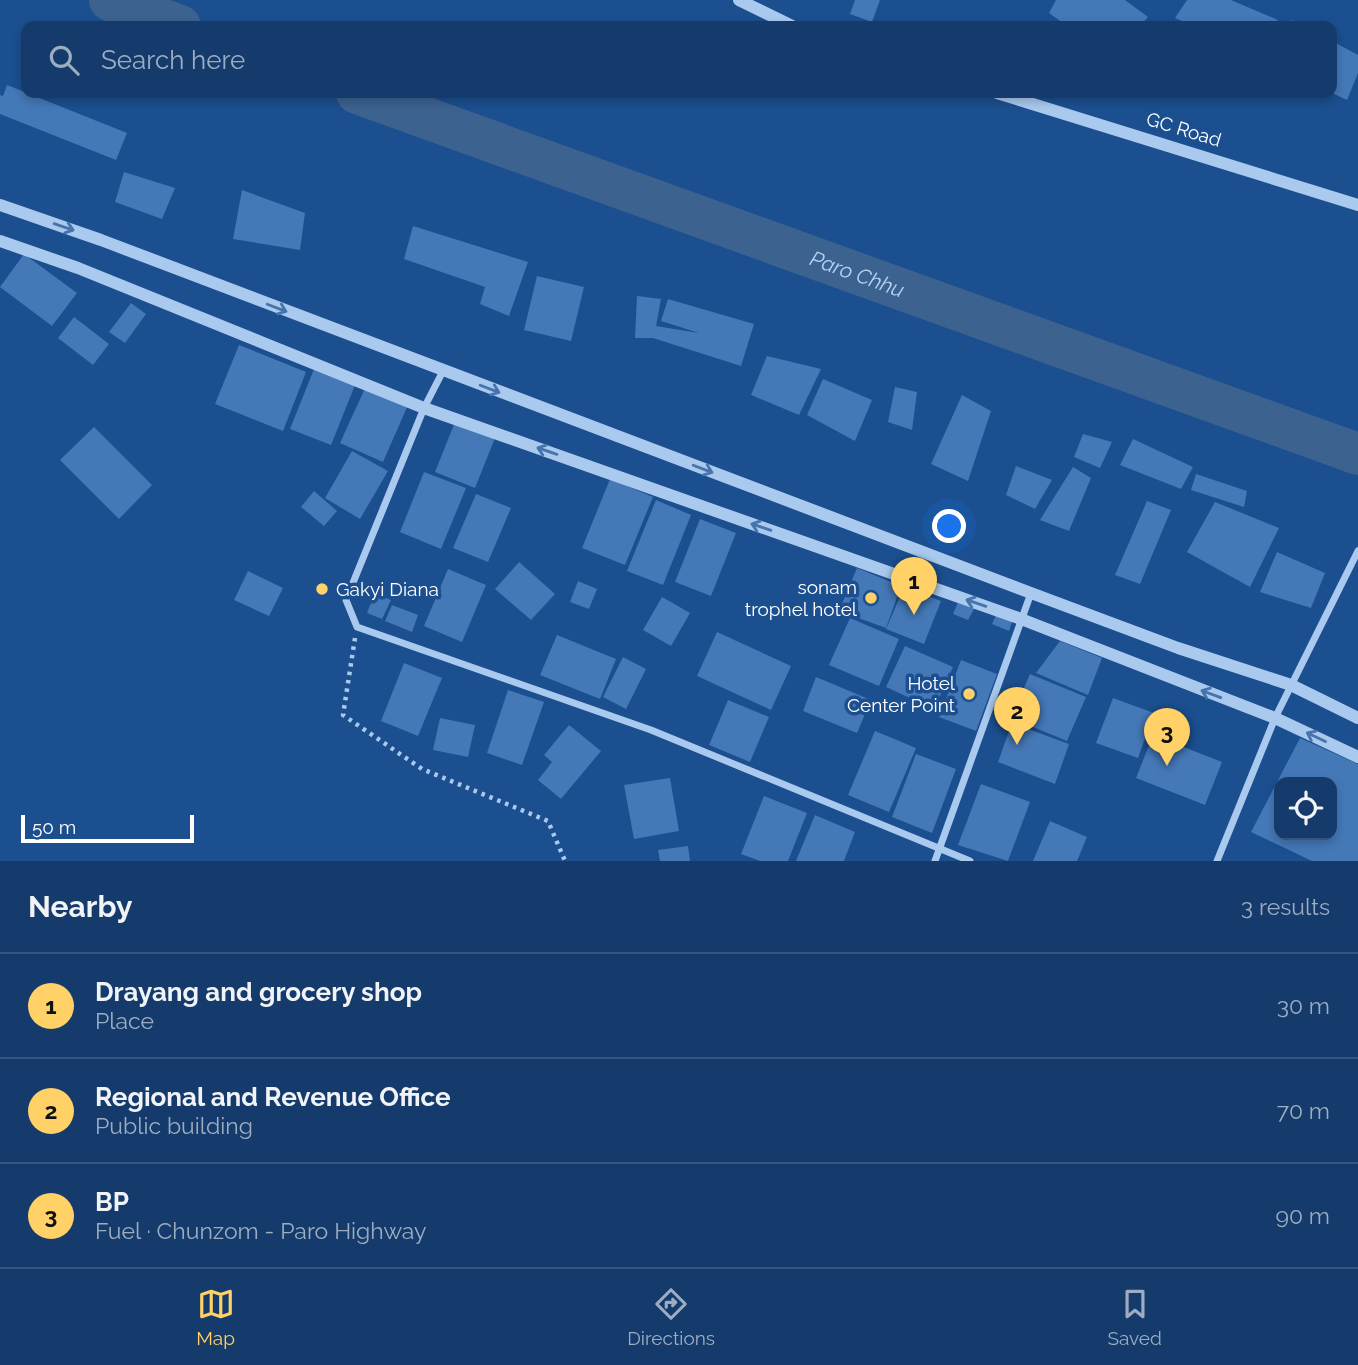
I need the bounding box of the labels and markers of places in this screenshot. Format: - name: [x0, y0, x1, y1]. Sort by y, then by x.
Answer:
- pin: 1: [891, 557, 937, 615]
- place label: sonam trophel hotel: [745, 576, 858, 620]
- place label: Gakyi Diana: [336, 578, 439, 600]
- marker: Gakyi Diana: [314, 581, 330, 597]
- marker: sonam trophel hotel: [863, 590, 879, 606]
- place label: Hotel Center Point: [847, 672, 956, 716]
- marker: Hotel Center Point: [961, 686, 977, 702]
- pin: 2: [994, 687, 1040, 745]
- pin: 3: [1144, 708, 1190, 766]

